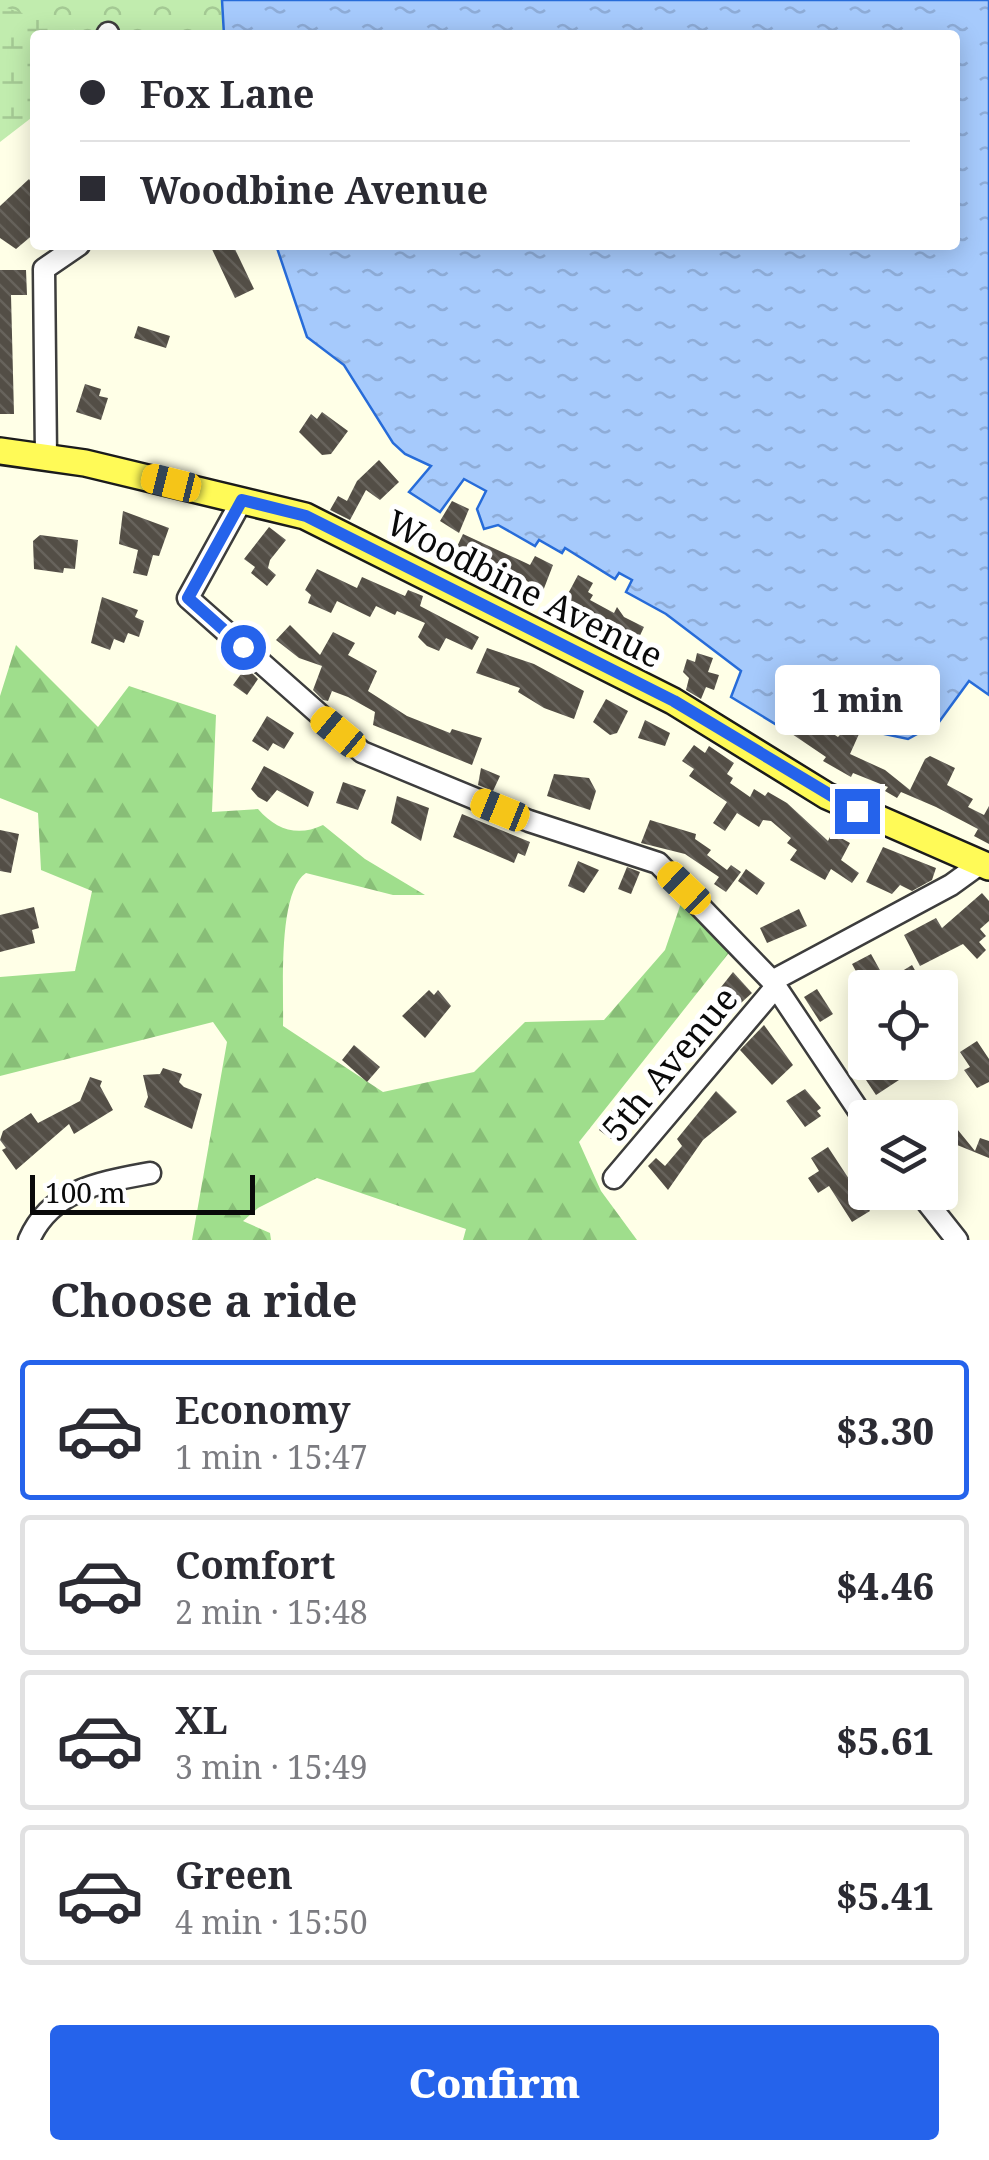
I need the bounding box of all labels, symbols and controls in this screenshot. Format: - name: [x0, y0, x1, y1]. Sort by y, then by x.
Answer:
- text: Fox Lane: [140, 67, 315, 119]
- text: Woodbine Avenue: [140, 163, 488, 215]
- car: [138, 461, 204, 505]
- street label: Woodbine Avenue: [379, 498, 671, 678]
- route start: [221, 625, 266, 670]
- callout: 1 min: [774, 666, 940, 736]
- text: 1 min: [812, 678, 903, 721]
- car: [305, 701, 371, 763]
- car: [467, 785, 533, 835]
- route end: [835, 789, 880, 834]
- car: [652, 856, 716, 920]
- map controls: [848, 970, 958, 1210]
- button: locate: [848, 970, 958, 1080]
- street label: 5th Avenue: [590, 976, 748, 1150]
- button: layers: [848, 1100, 958, 1210]
- scale bar: [30, 1170, 255, 1214]
- text: 100 m: [45, 1173, 126, 1211]
- text: Choose a ride: [50, 1269, 358, 1330]
- text: Economy: [175, 1383, 351, 1435]
- icon: car: [55, 1385, 145, 1475]
- text: $3.30: [836, 1404, 934, 1456]
- text: 1 min · 15:47: [175, 1435, 368, 1478]
- text: Comfort: [175, 1538, 335, 1590]
- icon: car: [55, 1540, 145, 1630]
- text: $4.46: [836, 1559, 934, 1611]
- text: 2 min · 15:48: [175, 1590, 368, 1633]
- text: XL: [175, 1693, 228, 1745]
- icon: car: [55, 1695, 145, 1785]
- text: $5.61: [836, 1714, 934, 1766]
- text: 3 min · 15:49: [175, 1745, 368, 1788]
- text: Green: [175, 1848, 293, 1900]
- icon: car: [55, 1850, 145, 1940]
- text: $5.41: [836, 1869, 934, 1921]
- text: 4 min · 15:50: [175, 1900, 368, 1943]
- button: Confirm: [50, 2025, 939, 2140]

